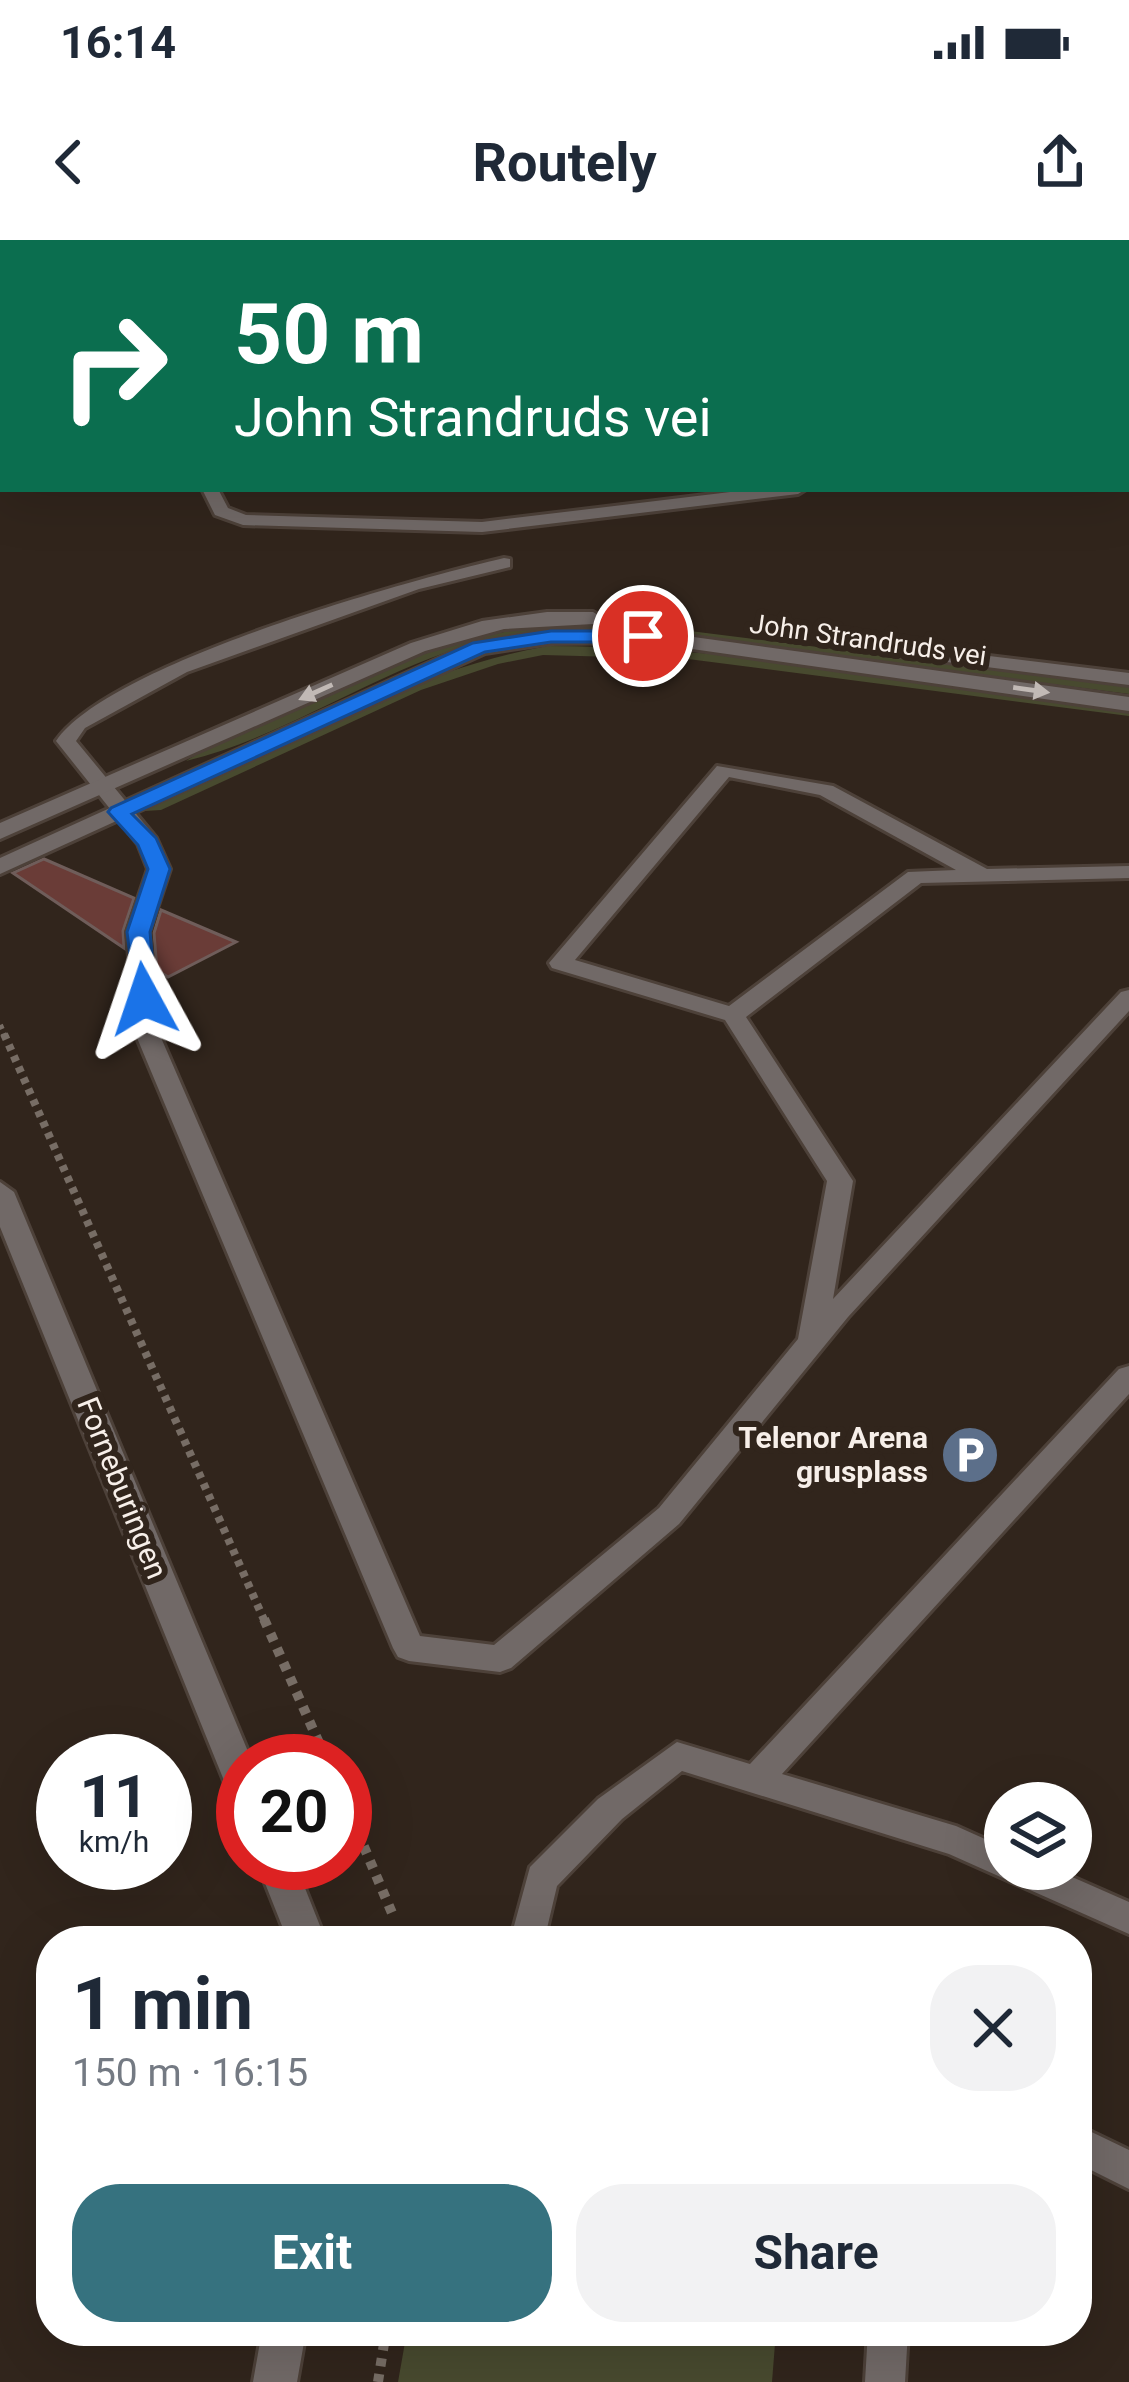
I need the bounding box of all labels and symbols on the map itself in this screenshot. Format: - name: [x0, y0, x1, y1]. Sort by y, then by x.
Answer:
- pin: [592, 585, 694, 687]
- street label: John Strandruds vei: [748, 608, 988, 672]
- one-way arrow: [1012, 681, 1050, 700]
- one-way arrow: [298, 682, 333, 702]
- position arrow: [81, 936, 207, 1062]
- street label: Forneburingen: [70, 1392, 175, 1584]
- place label: Telenor Arena grusplass: [738, 1420, 928, 1489]
- parking icon: Telenor Arena grusplass: [939, 1424, 1001, 1486]
- speed limit sign: 20: [216, 1734, 372, 1890]

